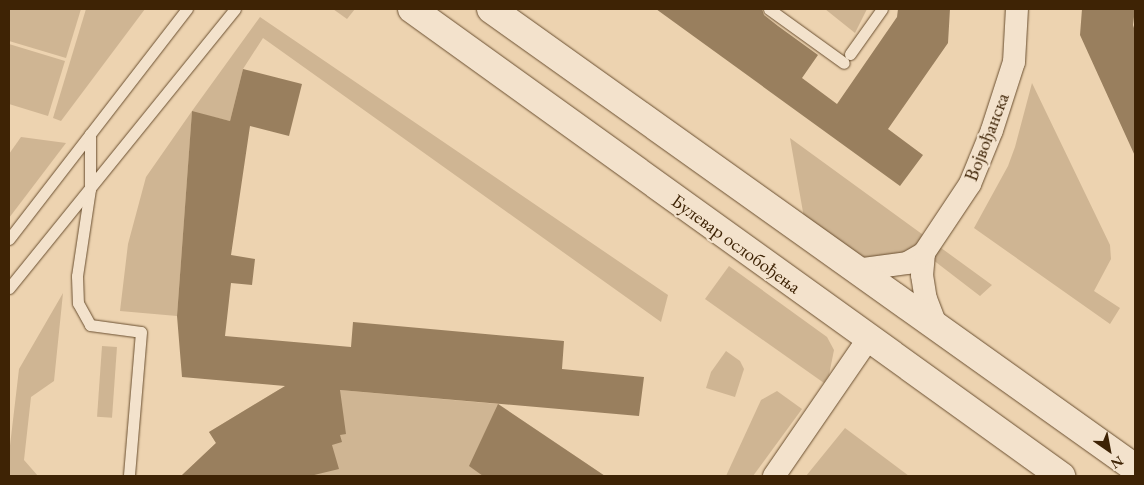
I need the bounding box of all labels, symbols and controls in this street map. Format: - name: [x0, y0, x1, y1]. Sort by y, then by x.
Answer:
- street label: Војвођанска: [960, 90, 1014, 184]
- street label: Булевар ослобођења: [667, 189, 805, 299]
- north arrow: [1084, 425, 1134, 475]
- text: N: [1108, 452, 1127, 473]

